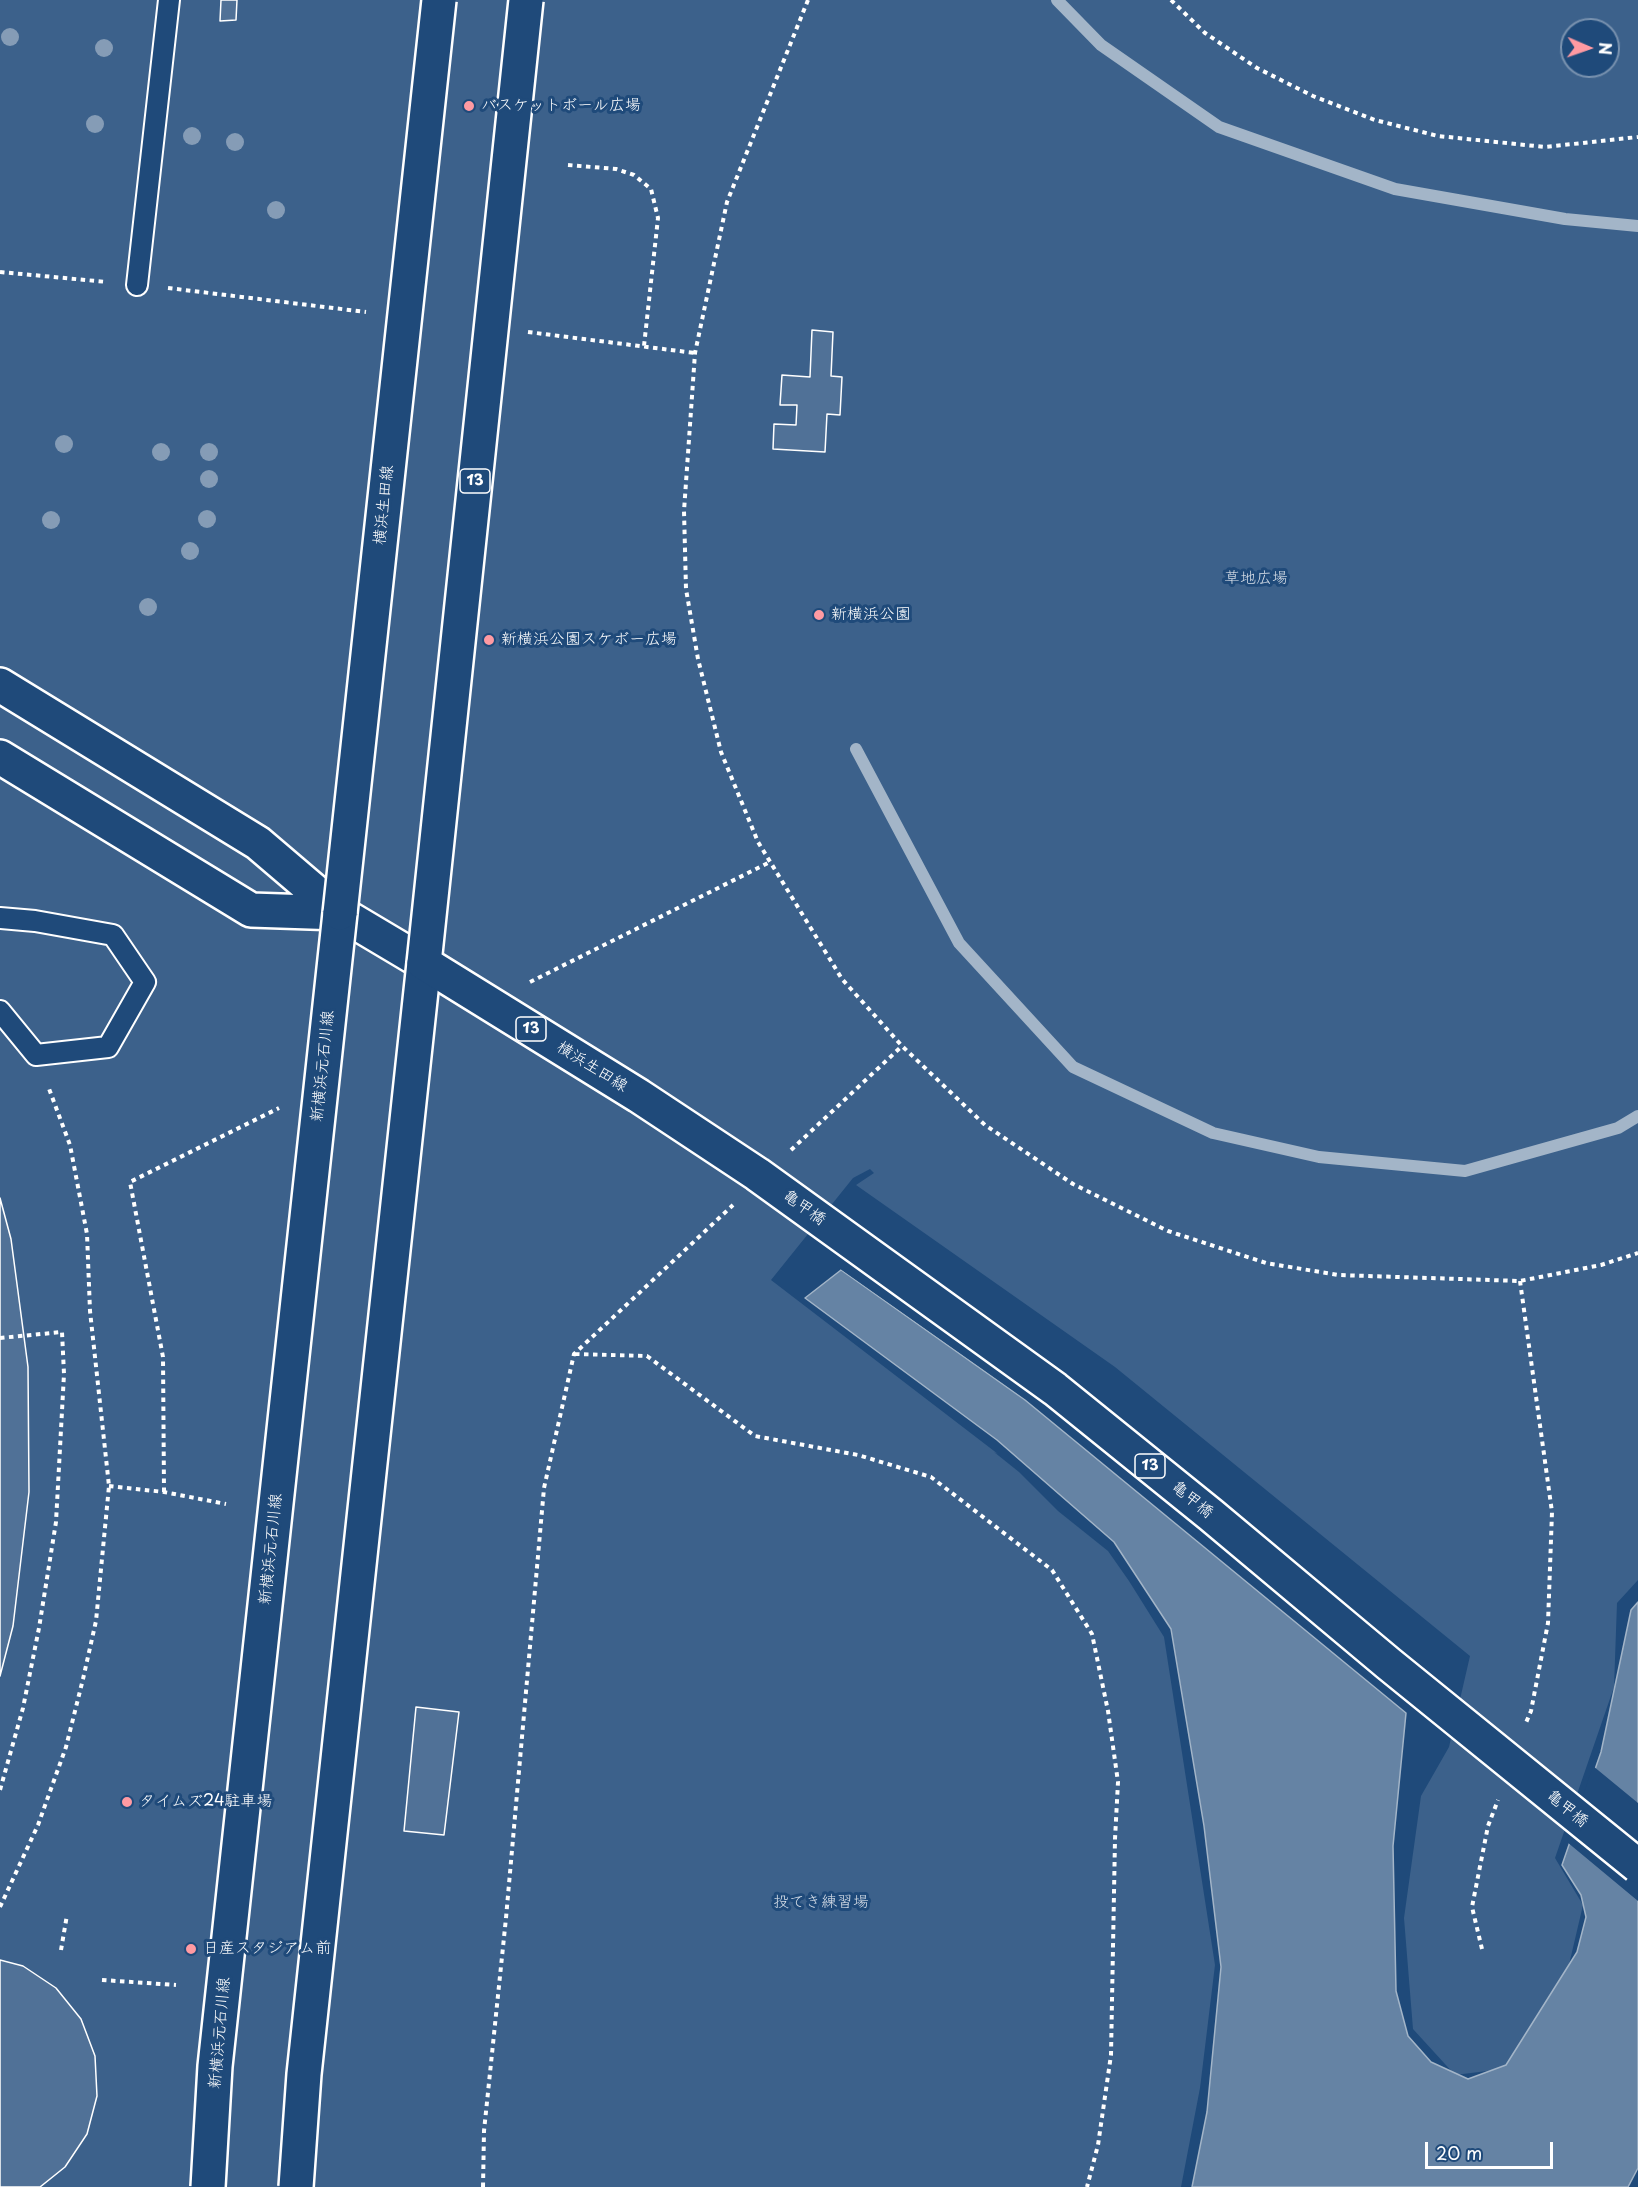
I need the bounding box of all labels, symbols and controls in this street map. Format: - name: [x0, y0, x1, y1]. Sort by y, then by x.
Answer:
- north arrow: [1560, 18, 1620, 78]
- text: N: [1594, 42, 1618, 55]
- place label: バスケットボール広場: [481, 96, 641, 116]
- marker: バスケットボール広場: [462, 99, 476, 113]
- street label: 横浜生田線: [370, 464, 398, 546]
- road number: 13: [460, 469, 490, 493]
- park label: 草地広場: [1224, 569, 1288, 589]
- place label: 新横浜公園: [831, 605, 911, 625]
- marker: 新横浜公園: [812, 608, 826, 622]
- place label: 新横浜公園スケボー広場: [501, 630, 677, 650]
- marker: 新横浜公園スケボー広場: [482, 633, 496, 647]
- street label: 新横浜元石川線: [308, 1009, 338, 1123]
- road number: 13: [516, 1017, 546, 1041]
- street label: 横浜生田線: [553, 1038, 631, 1096]
- street label: 亀甲橋: [779, 1186, 829, 1230]
- road number: 13: [1135, 1454, 1165, 1478]
- street label: 亀甲橋: [1167, 1477, 1217, 1523]
- street label: 新横浜元石川線: [256, 1492, 286, 1606]
- street label: 亀甲橋: [1542, 1786, 1592, 1832]
- place label: タイムズ24駐車場: [139, 1792, 272, 1812]
- marker: タイムズ24駐車場: [120, 1795, 134, 1809]
- park label: 投てき練習場: [773, 1893, 869, 1913]
- place label: 日産スタジアム前: [203, 1939, 331, 1959]
- marker: 日産スタジアム前: [184, 1942, 198, 1956]
- street label: 新横浜元石川線: [206, 1976, 234, 2090]
- scale bar: [1428, 2130, 1556, 2168]
- text: 20 m: [1436, 2139, 1482, 2166]

